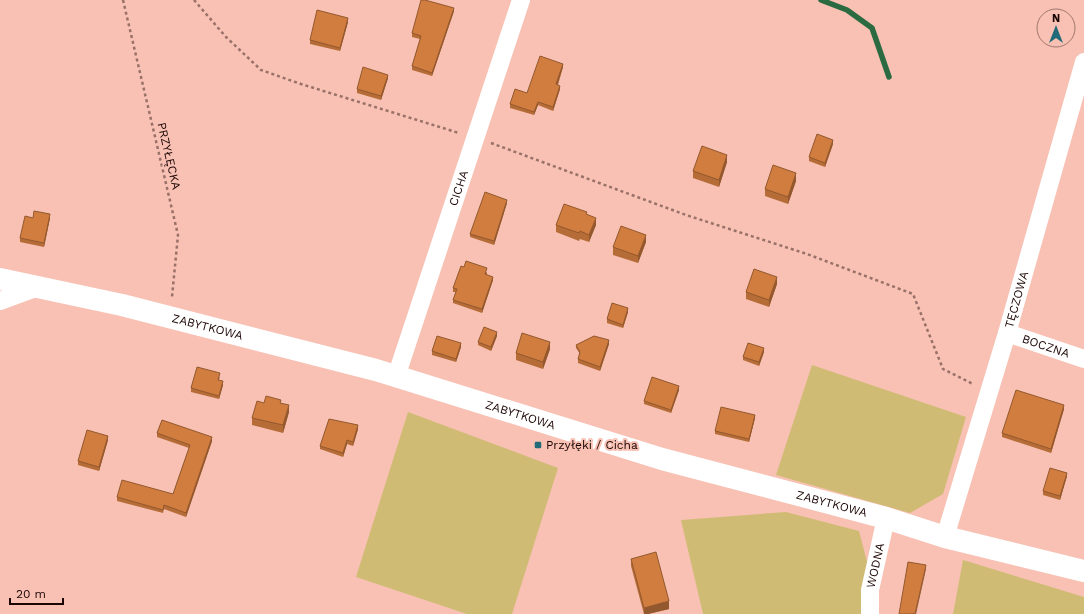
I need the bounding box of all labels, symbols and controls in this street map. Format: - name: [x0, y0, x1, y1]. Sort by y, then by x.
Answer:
- north arrow: [1036, 8, 1076, 48]
- text: N: [1052, 12, 1060, 25]
- street label: PRZYŁĘCKA: [154, 121, 184, 191]
- street label: CICHA: [446, 168, 471, 208]
- street label: TĘCZOWA: [1002, 270, 1031, 329]
- street label: ZABYTKOWA: [171, 311, 244, 343]
- street label: BOCZNA: [1020, 332, 1072, 361]
- street label: ZABYTKOWA: [484, 397, 557, 432]
- place label: Przyłęki / Cicha: [546, 438, 638, 452]
- marker: Przyłęki / Cicha: [533, 440, 543, 450]
- street label: ZABYTKOWA: [795, 488, 869, 520]
- street label: WODNA: [864, 542, 887, 589]
- scale bar: [10, 580, 63, 606]
- text: 20 m: [16, 587, 46, 601]

